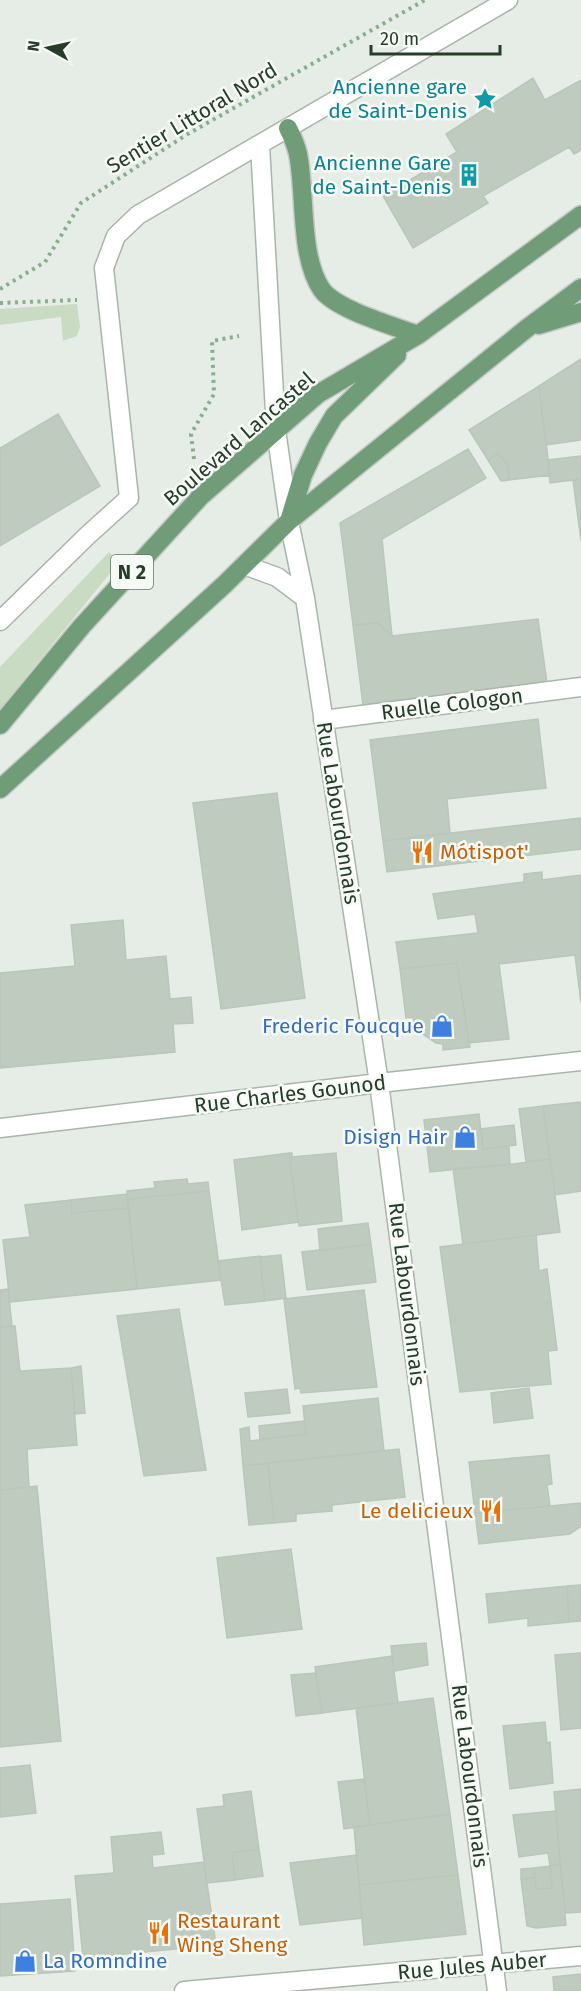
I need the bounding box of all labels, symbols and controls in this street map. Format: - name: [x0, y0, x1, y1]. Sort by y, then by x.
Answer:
- north arrow: [18, 18, 78, 78]
- scale bar: [371, 18, 500, 56]
- text: 20 m: [380, 28, 419, 50]
- text: N: [23, 39, 44, 53]
- street label: Sentier Littoral Nord: [102, 57, 282, 179]
- place label: Ancienne gare de Saint-Denis: [328, 74, 467, 124]
- place icon: Ancienne gare de Saint-Denis: [472, 86, 498, 112]
- place label: Ancienne Gare de Saint-Denis: [312, 150, 451, 200]
- building icon: Ancienne Gare de Saint-Denis: [456, 162, 482, 188]
- street label: Boulevard Lancastel: [158, 366, 320, 512]
- road number: N 2: [111, 555, 153, 589]
- street label: Ruelle Cologon: [380, 682, 524, 726]
- street label: Rue Labourdonnais: [311, 720, 365, 906]
- restaurant icon: Mótispot': [409, 839, 435, 865]
- place label: Mótispot': [440, 839, 529, 865]
- place label: Frederic Foucque: [262, 1013, 424, 1039]
- shop icon: Frederic Foucque: [429, 1013, 455, 1039]
- street label: Rue Charles Gounod: [193, 1069, 387, 1119]
- place label: Disign Hair: [343, 1124, 447, 1150]
- shop icon: Disign Hair: [452, 1124, 478, 1150]
- street label: Rue Labourdonnais: [383, 1201, 431, 1387]
- place label: Le delicieux: [360, 1498, 474, 1524]
- restaurant icon: Le delicieux: [478, 1498, 504, 1524]
- street label: Rue Labourdonnais: [446, 1683, 494, 1869]
- place label: Restaurant Wing Sheng: [177, 1908, 288, 1958]
- restaurant icon: Restaurant Wing Sheng: [146, 1920, 172, 1946]
- street label: Rue Jules Auber: [396, 1947, 548, 1985]
- shop icon: La Romndine: [12, 1948, 38, 1974]
- place label: La Romndine: [43, 1948, 167, 1974]

